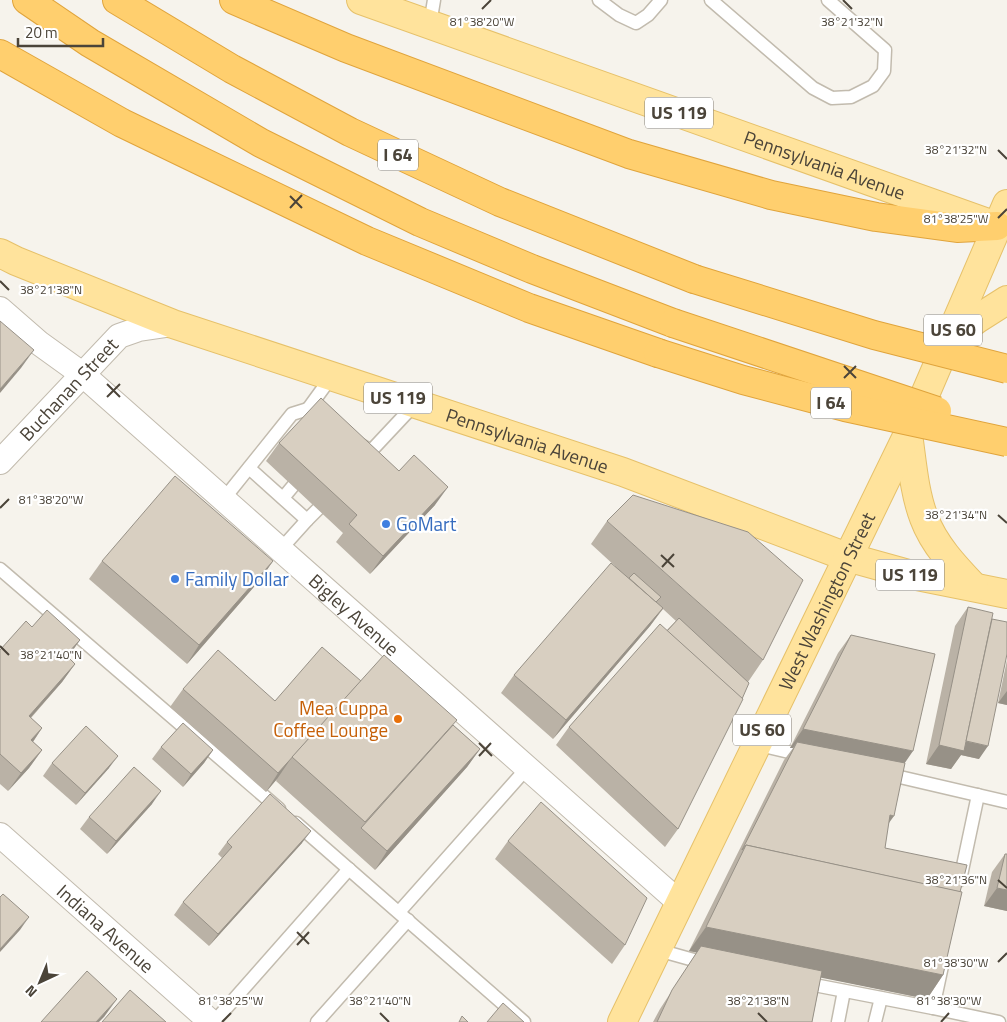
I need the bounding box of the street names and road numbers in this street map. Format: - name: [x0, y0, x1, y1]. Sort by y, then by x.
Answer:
- road number: US 119: [645, 98, 713, 128]
- street label: Pennsylvania Avenue: [740, 122, 909, 207]
- road number: I 64: [378, 140, 418, 170]
- road number: US 60: [924, 314, 982, 346]
- street label: Buchanan Street: [12, 330, 125, 447]
- road number: US 119: [364, 382, 432, 413]
- road number: I 64: [811, 388, 851, 418]
- street label: Pennsylvania Avenue: [442, 400, 613, 480]
- street label: West Washington Street: [771, 507, 882, 695]
- road number: US 119: [876, 560, 944, 590]
- street label: Bigley Avenue: [303, 566, 406, 662]
- road number: US 60: [733, 714, 791, 746]
- street label: Indiana Avenue: [51, 877, 161, 979]

